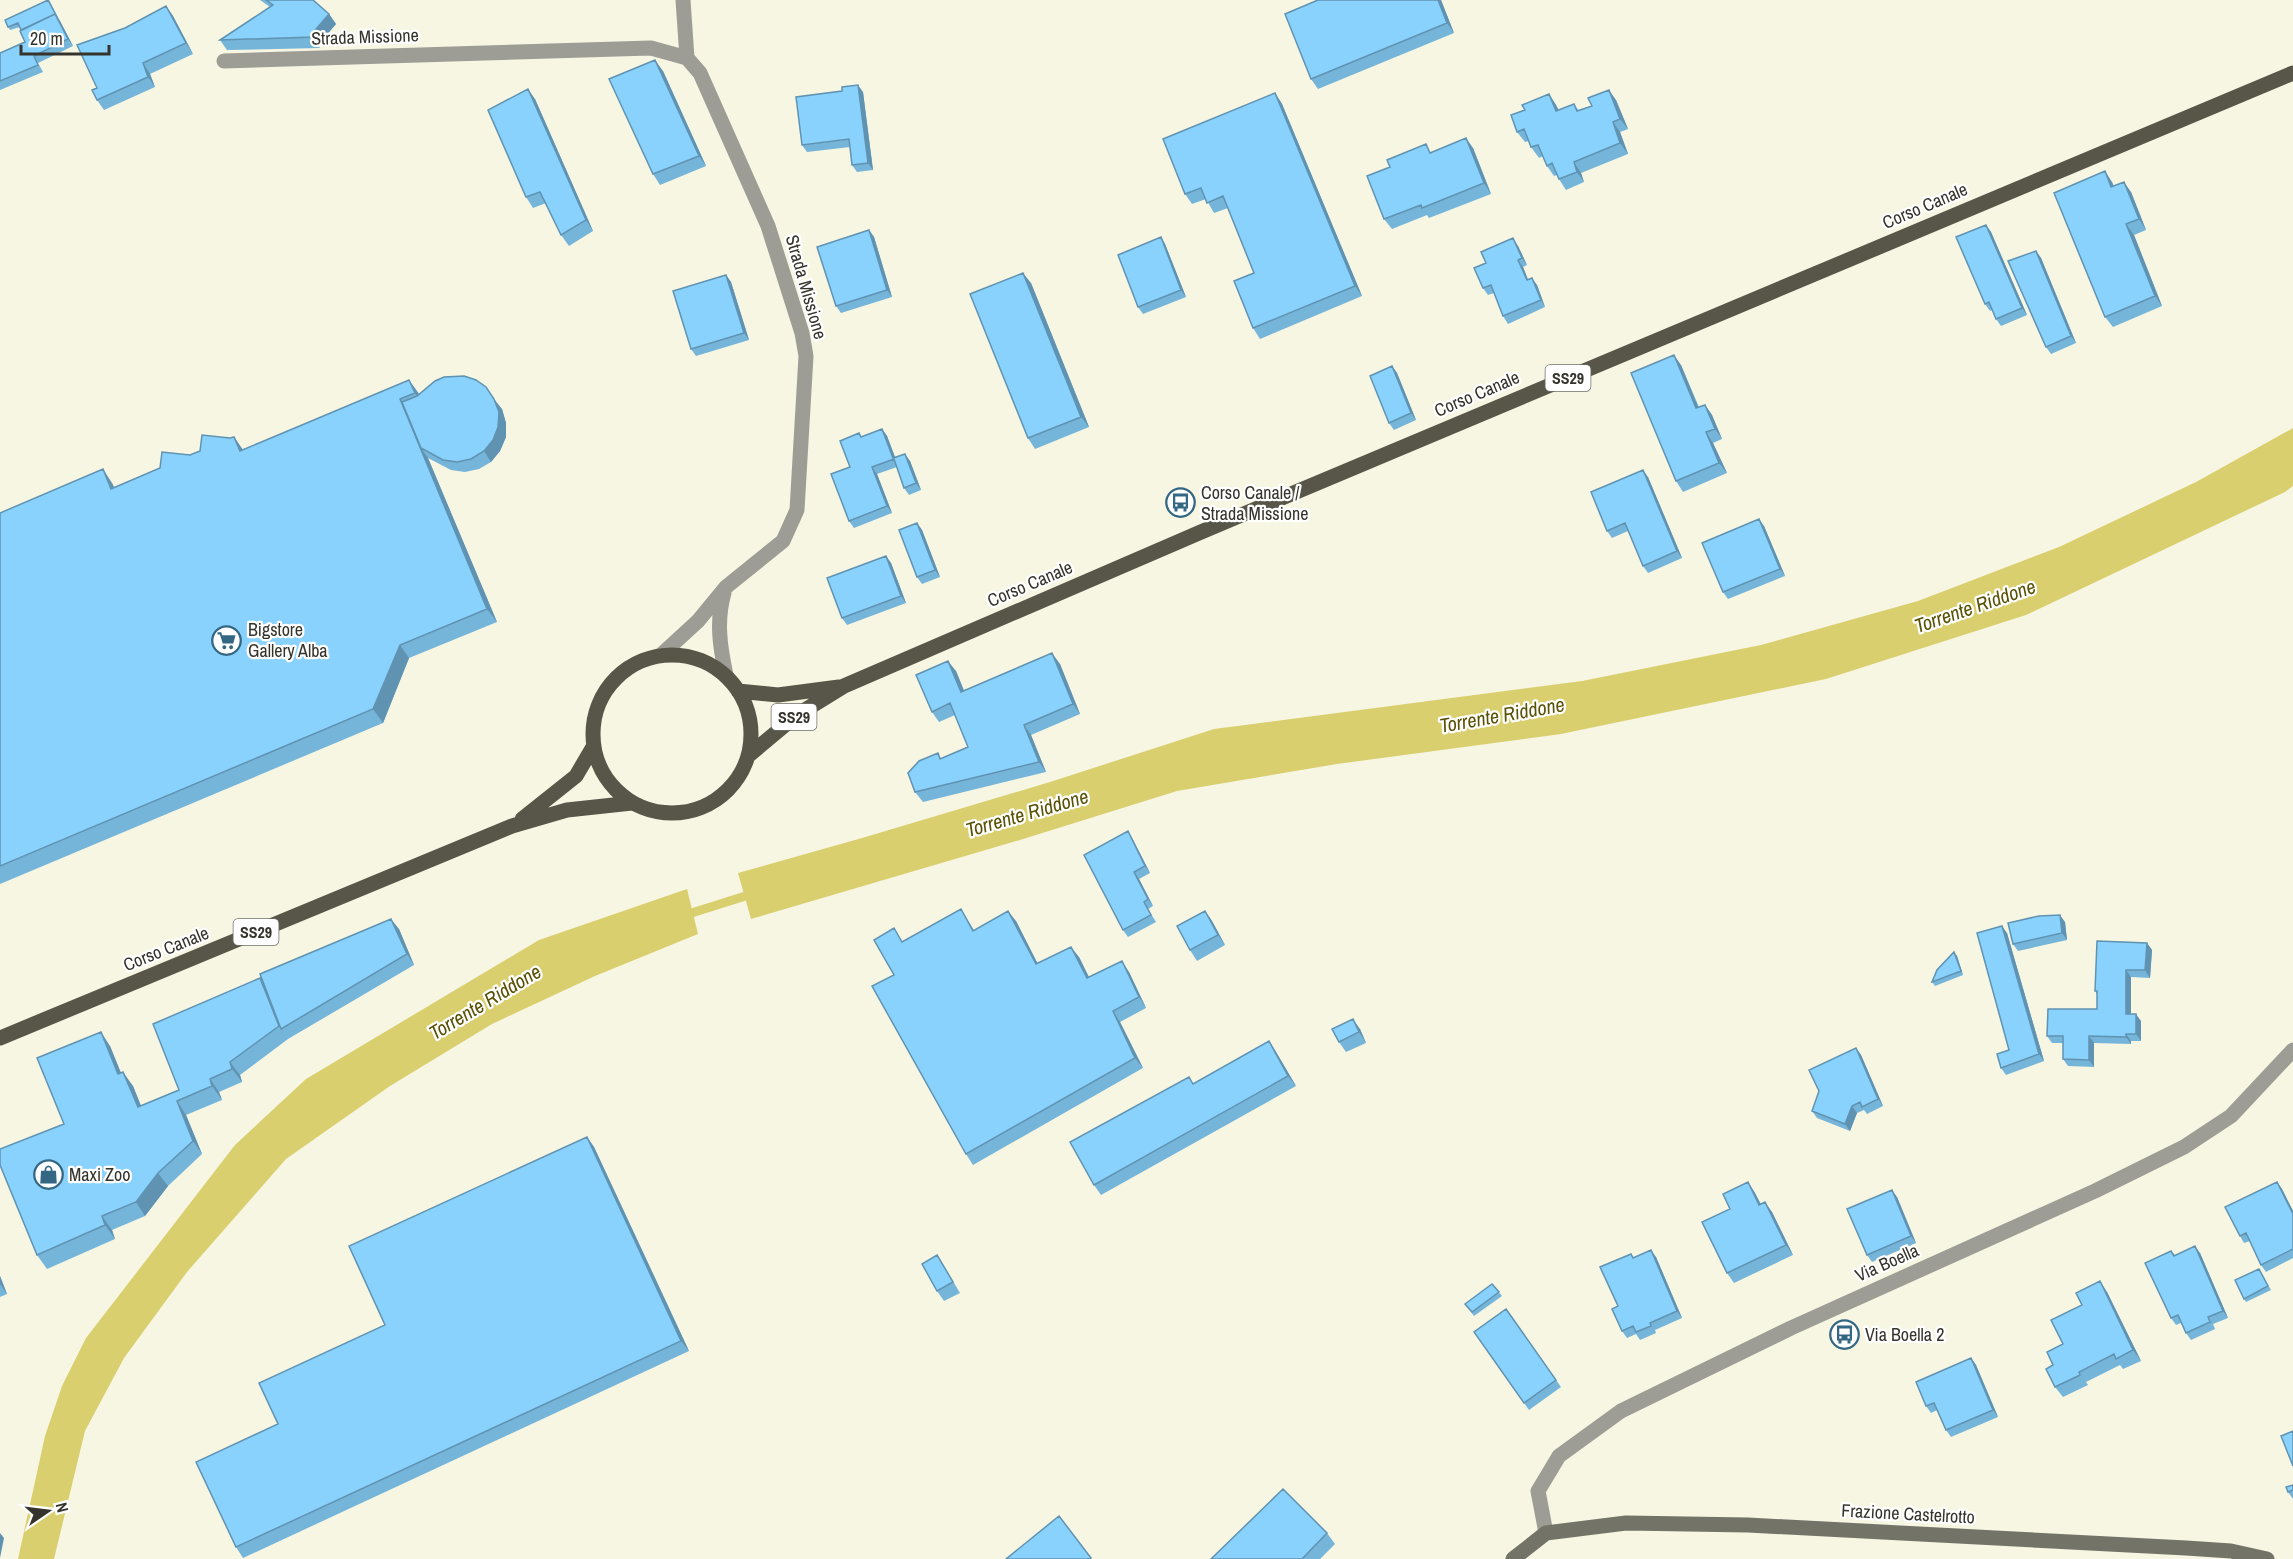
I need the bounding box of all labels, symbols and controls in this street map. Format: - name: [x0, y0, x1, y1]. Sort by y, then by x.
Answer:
- scale bar: [21, 18, 110, 56]
- street label: Strada Missione: [311, 22, 419, 51]
- text: 20 m: [30, 26, 63, 51]
- street label: Corso Canale: [1878, 176, 1971, 235]
- street label: Strada Missione: [780, 232, 833, 342]
- street label: Corso Canale: [1430, 364, 1523, 423]
- road number: SS29: [1546, 365, 1590, 391]
- place label: Corso Canale / Strada Missione: [1201, 480, 1308, 526]
- bus stop icon: Corso Canale / Strada Missione: [1164, 487, 1196, 519]
- street label: Corso Canale: [983, 554, 1076, 613]
- water label: Torrente Riddone: [1911, 572, 2039, 639]
- place label: Bigstore Gallery Alba: [248, 617, 328, 663]
- supermarket icon: Bigstore Gallery Alba: [211, 624, 243, 656]
- water label: Torrente Riddone: [1437, 690, 1566, 739]
- road number: SS29: [772, 704, 816, 730]
- water label: Torrente Riddone: [962, 782, 1091, 843]
- road number: SS29: [234, 919, 278, 945]
- street label: Corso Canale: [119, 920, 212, 977]
- water label: Torrente Riddone: [424, 957, 546, 1046]
- shop icon: Maxi Zoo: [32, 1159, 64, 1191]
- place label: Maxi Zoo: [69, 1162, 131, 1187]
- street label: Via Boella: [1851, 1237, 1923, 1288]
- bus stop icon: Via Boella 2: [1828, 1319, 1860, 1351]
- place label: Via Boella 2: [1865, 1322, 1944, 1347]
- north arrow: [18, 1481, 78, 1541]
- street label: Frazione Castelrotto: [1841, 1498, 1975, 1529]
- text: N: [51, 1500, 74, 1515]

